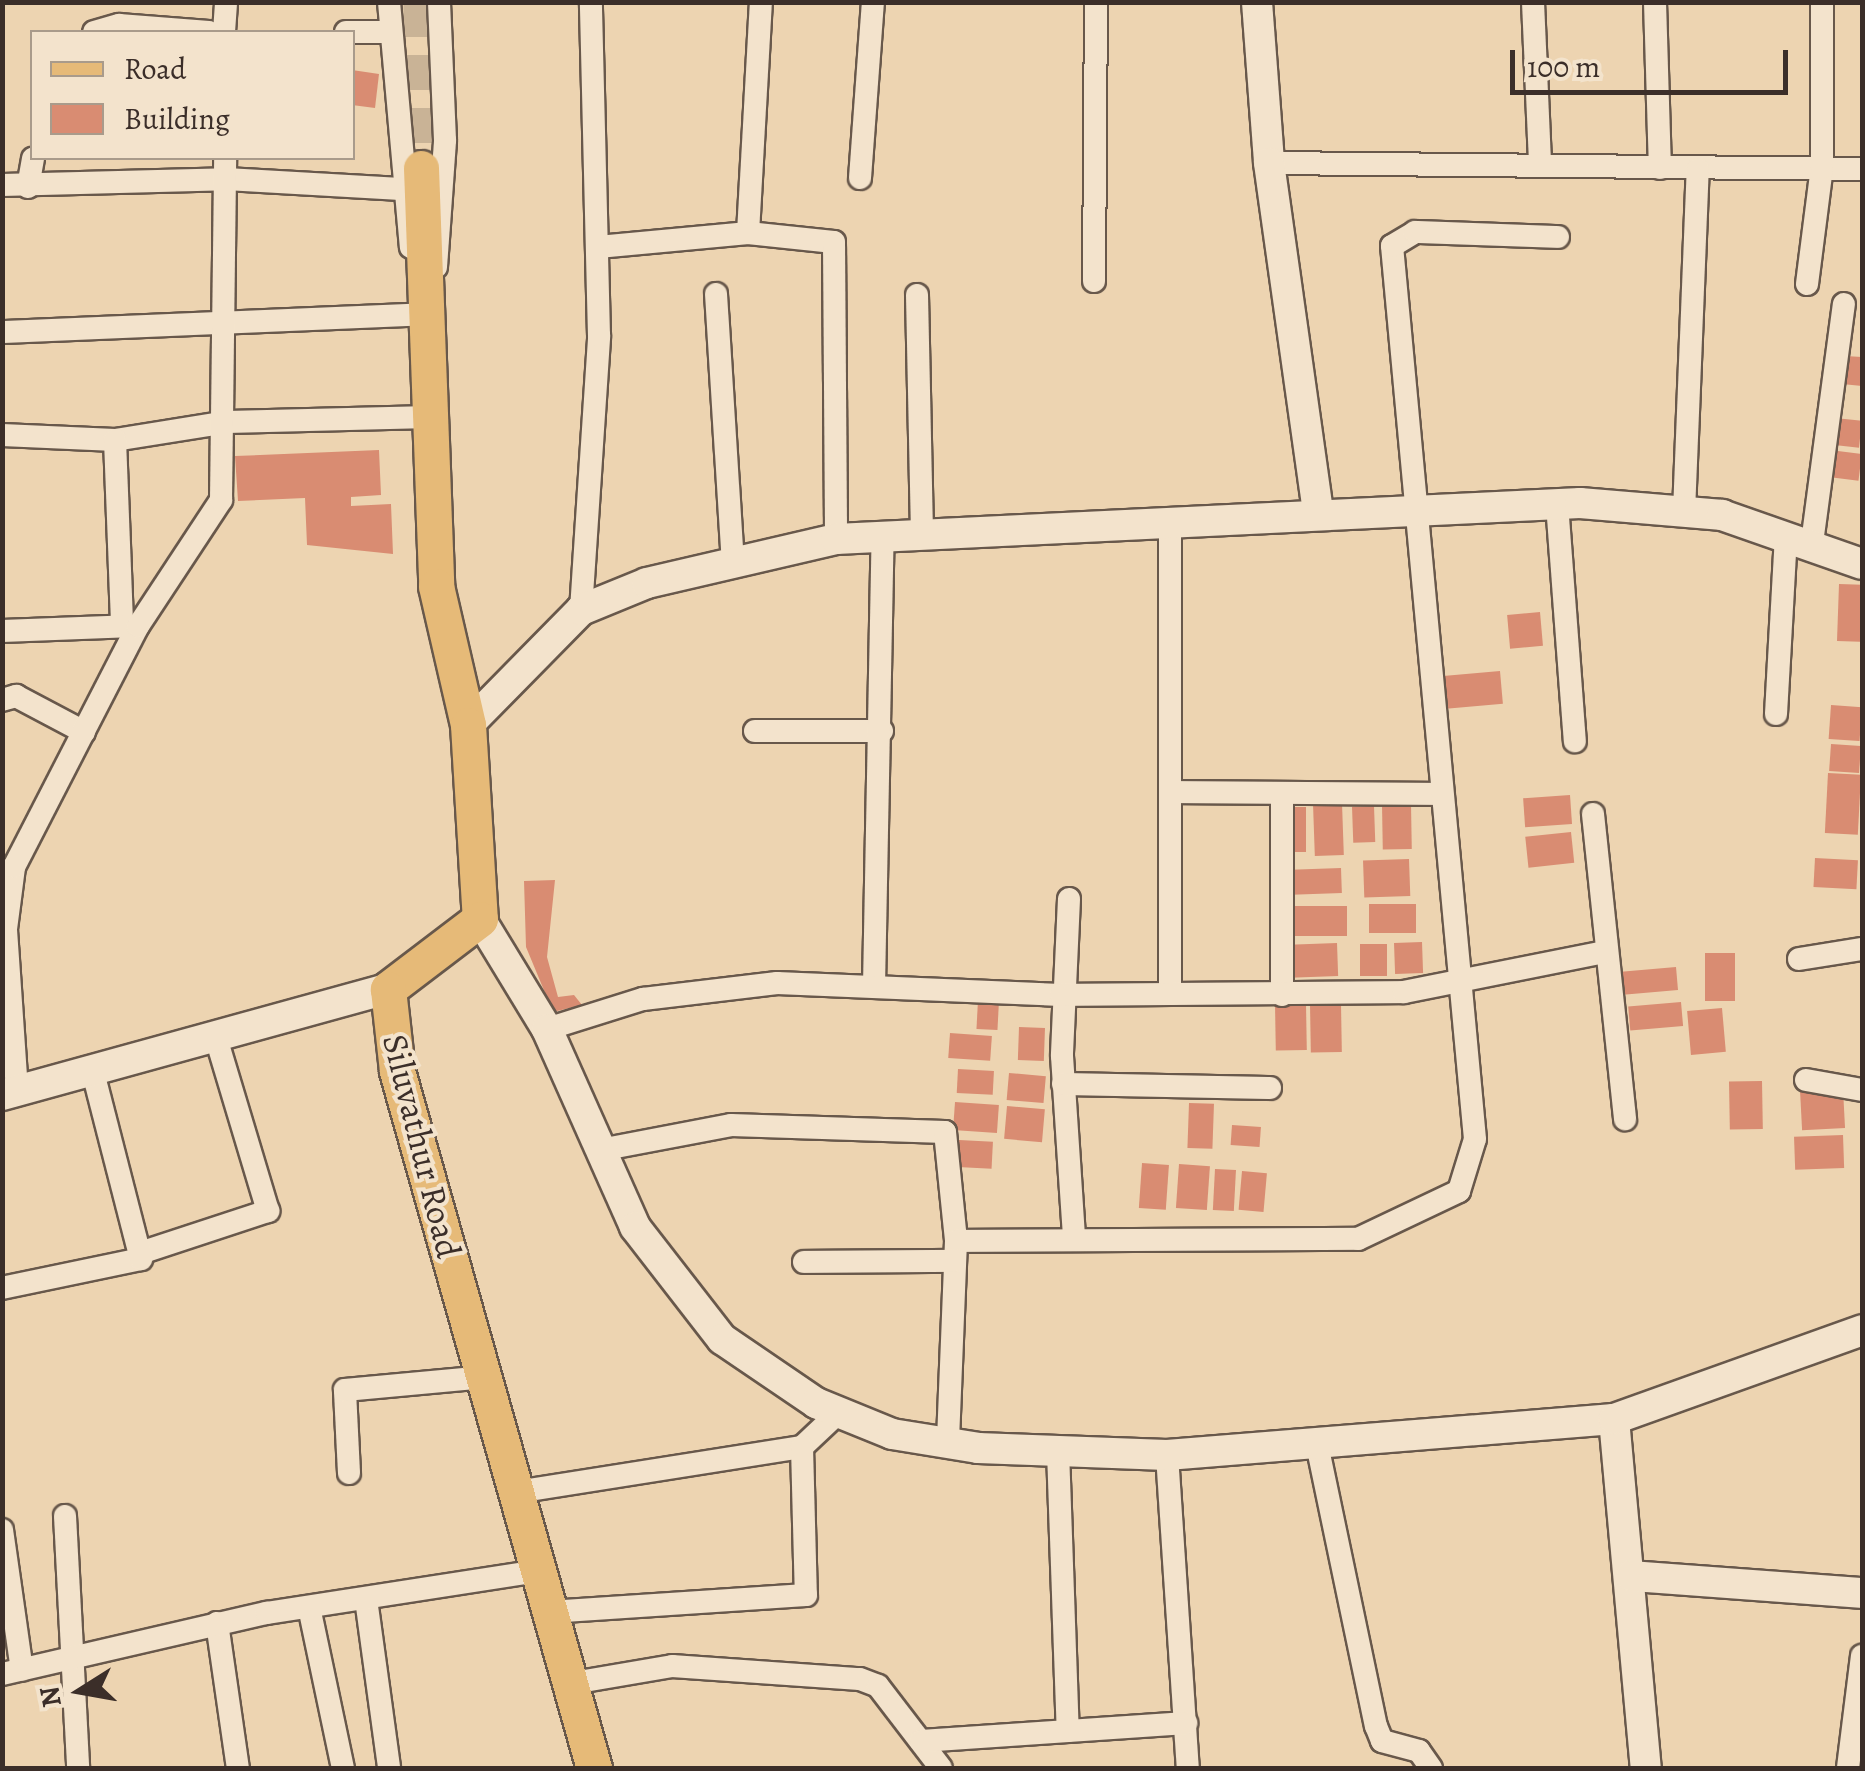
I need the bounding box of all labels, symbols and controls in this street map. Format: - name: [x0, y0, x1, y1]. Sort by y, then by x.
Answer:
- legend: [30, 30, 355, 160]
- scale bar: [1515, 30, 1792, 92]
- text: 100 m: [1527, 47, 1600, 87]
- text: Road: [124, 49, 186, 89]
- text: Building: [124, 99, 230, 139]
- street label: Siluvathur Road: [374, 1030, 470, 1262]
- north arrow: [30, 1641, 130, 1741]
- text: N: [30, 1683, 71, 1710]

